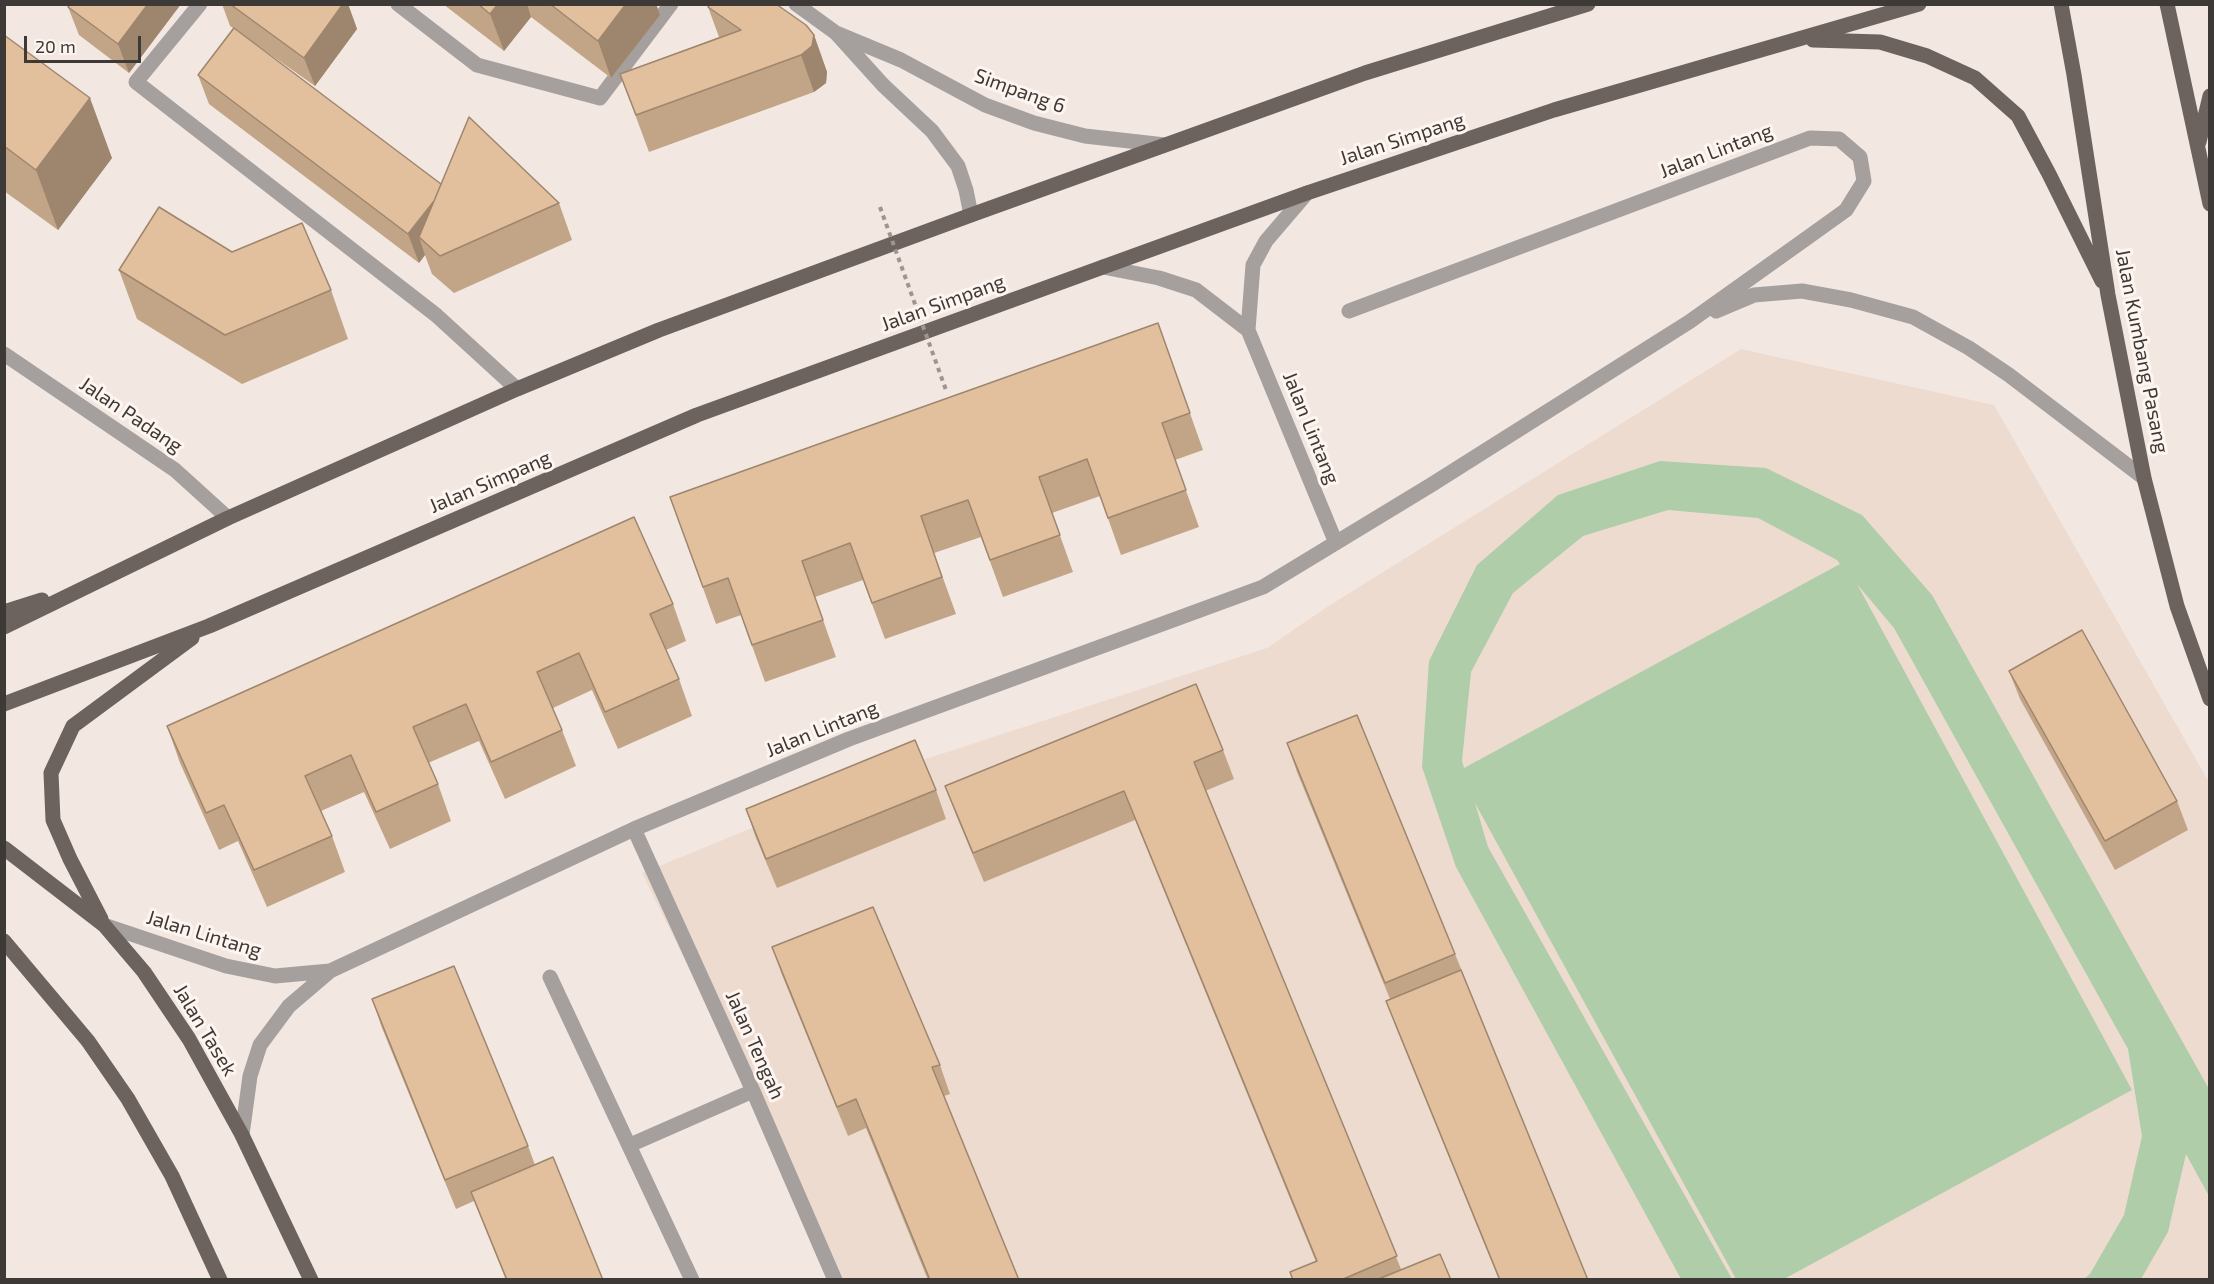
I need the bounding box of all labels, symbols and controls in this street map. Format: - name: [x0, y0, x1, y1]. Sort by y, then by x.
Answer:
- scale bar: [27, 24, 144, 62]
- text: 20 m: [35, 35, 76, 57]
- street label: Simpang 6: [971, 63, 1069, 119]
- street label: Jalan Simpang: [1337, 108, 1467, 170]
- street label: Jalan Lintang: [1656, 118, 1776, 184]
- street label: Jalan Kumbang Pasang: [2110, 247, 2174, 455]
- street label: Jalan Simpang: [878, 270, 1008, 336]
- street label: Jalan Lintang: [1278, 368, 1344, 488]
- street label: Jalan Padang: [75, 372, 187, 458]
- street label: Jalan Simpang: [426, 446, 554, 518]
- street label: Jalan Lintang: [762, 696, 882, 762]
- street label: Jalan Lintang: [144, 905, 264, 963]
- street label: Jalan Tasek: [168, 980, 242, 1080]
- street label: Jalan Tengah: [720, 987, 790, 1103]

